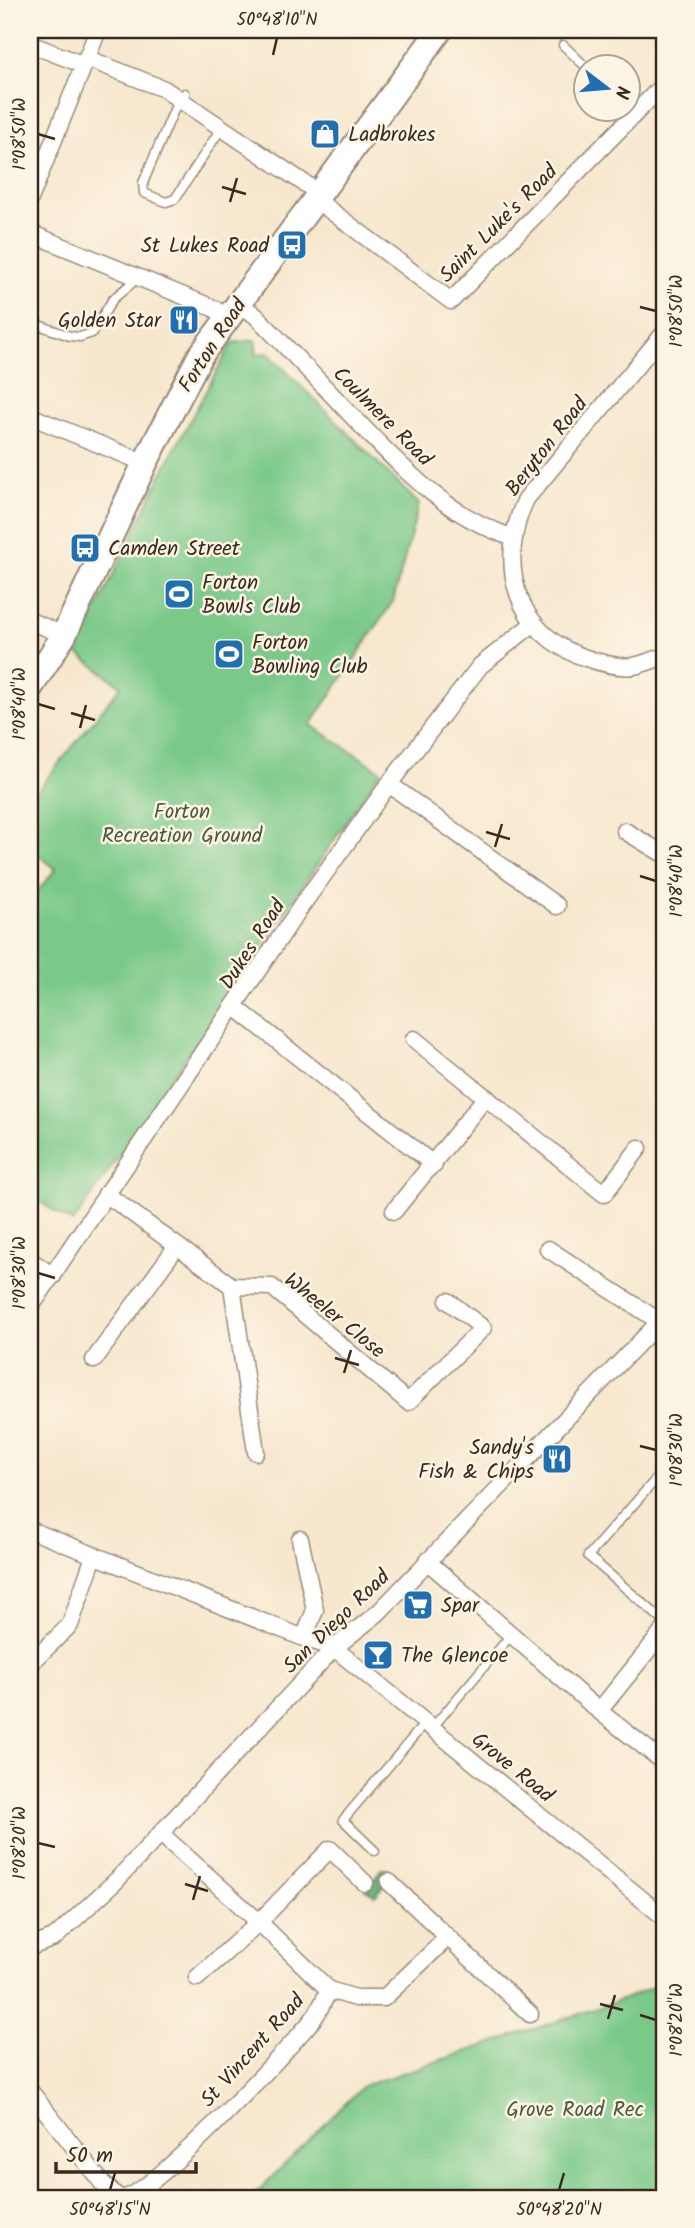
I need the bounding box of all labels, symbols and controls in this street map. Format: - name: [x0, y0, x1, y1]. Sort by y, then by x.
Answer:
- text: 50°48'10"N: [237, 6, 317, 35]
- north arrow: [572, 52, 642, 122]
- text: N: [605, 82, 637, 102]
- text: 1°08'50"W: [6, 98, 35, 170]
- shop icon: Ladbrokes: [308, 117, 342, 151]
- place label: Ladbrokes: [348, 119, 436, 152]
- street label: Saint Luke's Road: [432, 156, 567, 291]
- bus stop icon: St Lukes Road: [275, 228, 309, 262]
- place label: St Lukes Road: [141, 230, 270, 263]
- text: 1°08'50"W: [663, 275, 692, 347]
- street label: Forton Road: [170, 292, 256, 400]
- restaurant icon: Golden Star: [167, 303, 201, 337]
- place label: Golden Star: [58, 305, 162, 338]
- street label: Coulmere Road: [324, 359, 440, 475]
- street label: Beryton Road: [498, 389, 597, 504]
- bus stop icon: Camden Street: [68, 531, 102, 565]
- place label: Camden Street: [108, 533, 241, 566]
- place label: Forton Bowls Club: [202, 567, 300, 624]
- sports icon: Forton Bowls Club: [162, 577, 196, 611]
- place label: Forton Bowling Club: [252, 627, 368, 684]
- sports icon: Forton Bowling Club: [212, 637, 246, 671]
- text: 1°08'40"W: [6, 667, 35, 741]
- park label: Forton Recreation Ground: [102, 796, 263, 853]
- text: 1°08'40"W: [663, 844, 692, 918]
- street label: Dukes Road: [212, 892, 295, 997]
- text: 1°08'30"W: [6, 1236, 35, 1310]
- street label: Wheeler Close: [276, 1265, 392, 1368]
- text: 1°08'30"W: [663, 1413, 692, 1487]
- place label: Sandy's Fish & Chips: [418, 1432, 534, 1489]
- restaurant icon: Sandy's Fish & Chips: [540, 1442, 574, 1476]
- street label: San Diego Road: [276, 1562, 399, 1682]
- supermarket icon: Spar: [401, 1588, 435, 1622]
- place label: Spar: [441, 1590, 480, 1623]
- bar icon: The Glencoe: [361, 1638, 395, 1672]
- place label: The Glencoe: [401, 1640, 509, 1673]
- street label: Grove Road: [464, 1724, 561, 1812]
- text: 1°08'20"W: [6, 1806, 35, 1880]
- text: 1°08'20"W: [663, 1983, 692, 2057]
- street label: St Vincent Road: [193, 1986, 314, 2115]
- park label: Grove Road Rec: [506, 2094, 644, 2127]
- scale bar: [56, 2130, 196, 2174]
- text: 50 m: [66, 2140, 113, 2173]
- text: 50°48'15"N: [69, 2196, 151, 2225]
- text: 50°48'20"N: [516, 2196, 602, 2225]

